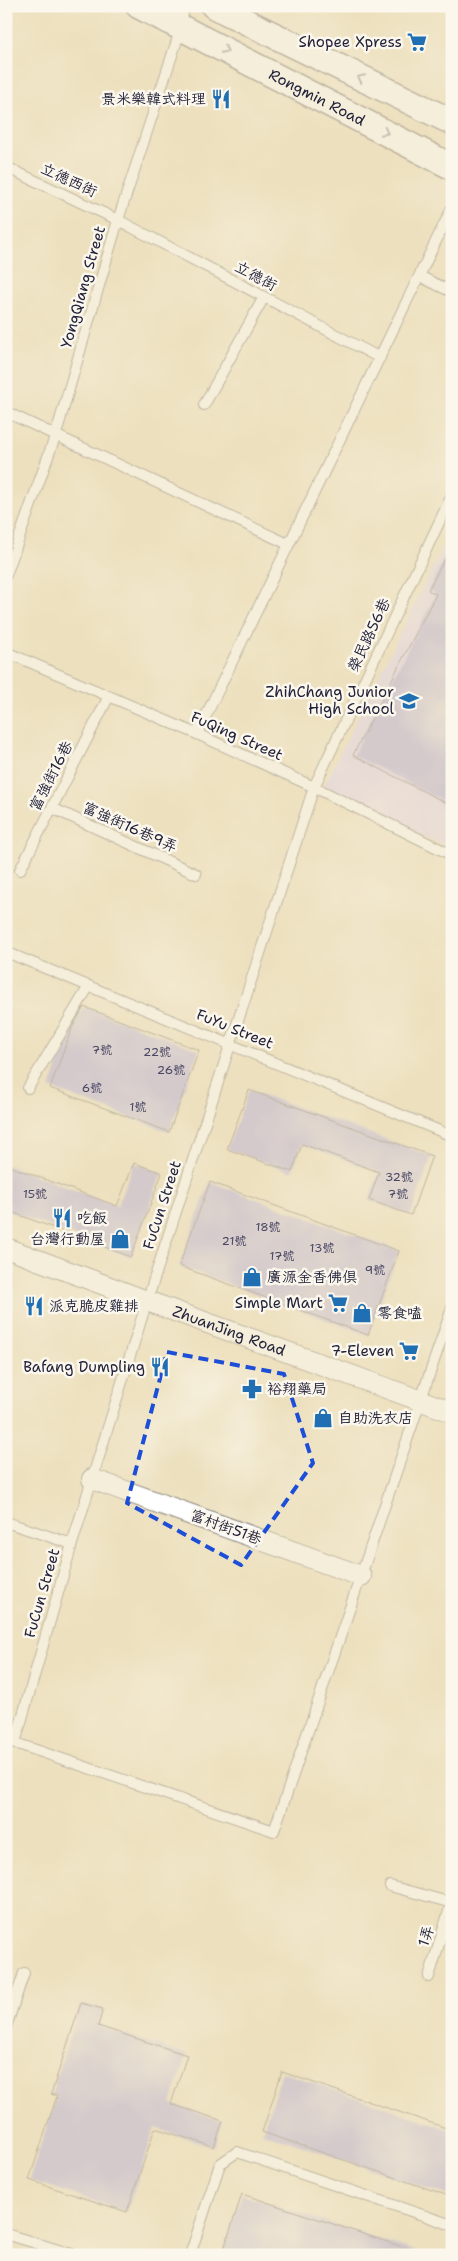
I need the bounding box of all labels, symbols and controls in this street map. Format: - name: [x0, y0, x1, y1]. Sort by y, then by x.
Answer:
- supermarket icon: Shopee Xpress: [406, 31, 428, 53]
- place label: Shopee Xpress: [298, 32, 402, 52]
- one-way arrow: [220, 44, 229, 54]
- street label: Rongmin Road: [265, 64, 369, 131]
- one-way arrow: [357, 73, 366, 84]
- restaurant icon: 景米樂韓式料理: [210, 88, 232, 110]
- place label: 景米樂韓式料理: [101, 89, 206, 109]
- one-way arrow: [380, 126, 389, 136]
- street label: 立德西街: [38, 158, 100, 202]
- street label: YongQiang Street: [56, 223, 110, 351]
- street label: 立德街: [231, 257, 281, 295]
- street label: 榮民路56巷: [343, 595, 395, 675]
- place label: ZhihChang Junior High School: [265, 682, 394, 719]
- school or university icon: ZhihChang Junior High School: [398, 690, 420, 712]
- street label: FuQing Street: [188, 707, 286, 765]
- street label: 富強街16巷: [25, 737, 77, 815]
- street label: 富強街16巷9弄: [79, 797, 181, 857]
- street label: FuYu Street: [193, 1004, 277, 1054]
- house number: 7號: [92, 1042, 112, 1058]
- house number: 22號: [143, 1044, 171, 1060]
- house number: 26號: [157, 1062, 185, 1078]
- house number: 6號: [82, 1080, 102, 1096]
- house number: 1號: [129, 1099, 147, 1115]
- street label: FuCun Street: [138, 1158, 186, 1252]
- house number: 32號: [385, 1169, 413, 1185]
- house number: 15號: [23, 1186, 47, 1202]
- house number: 7號: [388, 1186, 408, 1202]
- restaurant icon: 吃飯: [51, 1207, 73, 1229]
- place label: 吃飯: [77, 1208, 107, 1228]
- house number: 18號: [255, 1219, 281, 1235]
- shop icon: 台灣行動屋: [109, 1228, 131, 1250]
- place label: 台灣行動屋: [30, 1229, 105, 1249]
- house number: 21號: [222, 1233, 246, 1249]
- house number: 13號: [310, 1240, 334, 1256]
- house number: 17號: [270, 1248, 294, 1264]
- house number: 9號: [365, 1262, 385, 1278]
- shop icon: 廣源金香佛俱: [241, 1266, 263, 1288]
- place label: 廣源金香佛俱: [267, 1267, 357, 1287]
- supermarket icon: Simple Mart: [327, 1292, 349, 1314]
- place label: Simple Mart: [235, 1293, 323, 1313]
- restaurant icon: 派克脆皮雞排: [23, 1295, 45, 1317]
- place label: 派克脆皮雞排: [49, 1296, 139, 1316]
- street label: ZhuanJing Road: [170, 1301, 289, 1361]
- shop icon: 零食嗑: [351, 1302, 373, 1324]
- place label: 零食嗑: [377, 1303, 422, 1323]
- supermarket icon: 7-Eleven: [398, 1340, 420, 1362]
- place label: 7-Eleven: [331, 1341, 394, 1361]
- restaurant icon: Bafang Dumpling: [149, 1356, 171, 1378]
- place label: Bafang Dumpling: [23, 1357, 145, 1377]
- pharmacy icon: 裕翔藥局: [241, 1378, 263, 1400]
- place label: 裕翔藥局: [267, 1379, 327, 1399]
- shop icon: 自助洗衣店: [312, 1407, 334, 1429]
- place label: 自助洗衣店: [338, 1408, 413, 1428]
- street label: 富村街51巷: [187, 1505, 265, 1549]
- street label: FuCun Street: [20, 1546, 64, 1640]
- street label: 1弄: [413, 1923, 439, 1949]

